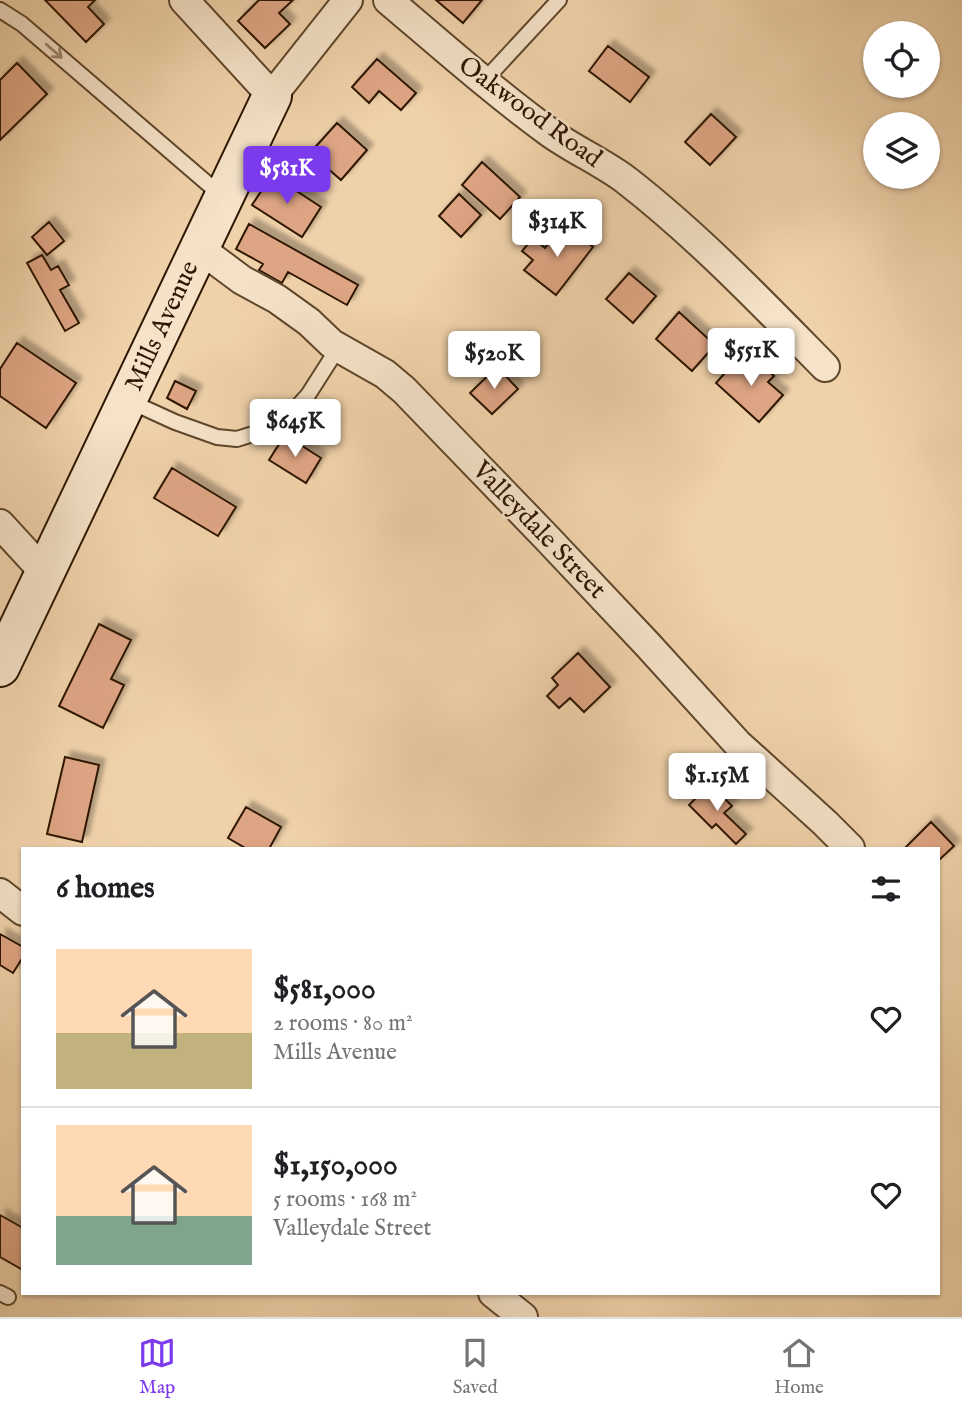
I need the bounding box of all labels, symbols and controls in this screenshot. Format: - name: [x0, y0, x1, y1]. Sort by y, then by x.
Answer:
- map controls: [863, 21, 940, 189]
- button: locate: [863, 21, 940, 98]
- one-way arrow: [45, 43, 63, 59]
- street label: Oakwood Road: [452, 49, 608, 175]
- button: layers: [863, 112, 940, 189]
- pin: $581K: [238, 146, 336, 206]
- text: $581K: [259, 154, 315, 183]
- pin: $314K: [508, 200, 606, 259]
- text: $314K: [528, 207, 586, 236]
- street label: Mills Avenue: [117, 256, 207, 396]
- pin: $551K: [702, 328, 800, 388]
- pin: $520K: [445, 332, 543, 391]
- text: $551K: [724, 336, 778, 365]
- text: $520K: [464, 339, 524, 368]
- pin: $645K: [246, 400, 344, 459]
- text: $645K: [266, 407, 324, 436]
- street label: Valleydale Street: [464, 453, 613, 606]
- pin: $1.15M: [660, 754, 774, 813]
- text: $1.15M: [685, 761, 749, 790]
- text: 6 homes: [56, 870, 155, 908]
- icon: filters: [867, 870, 905, 908]
- text: $581,000: [273, 971, 376, 1009]
- icon: home: [112, 977, 196, 1061]
- icon: heart: [867, 1000, 905, 1038]
- text: 2 rooms · 80 m²: [273, 1009, 413, 1038]
- text: Mills Avenue: [273, 1038, 397, 1067]
- text: $1,150,000: [273, 1147, 398, 1185]
- icon: home: [112, 1153, 196, 1237]
- icon: heart: [867, 1176, 905, 1214]
- text: 5 rooms · 168 m²: [273, 1185, 417, 1214]
- text: Valleydale Street: [273, 1214, 432, 1243]
- tab: Map: [138, 1334, 176, 1400]
- tab: Saved: [453, 1334, 498, 1400]
- tab: Home: [774, 1334, 824, 1400]

